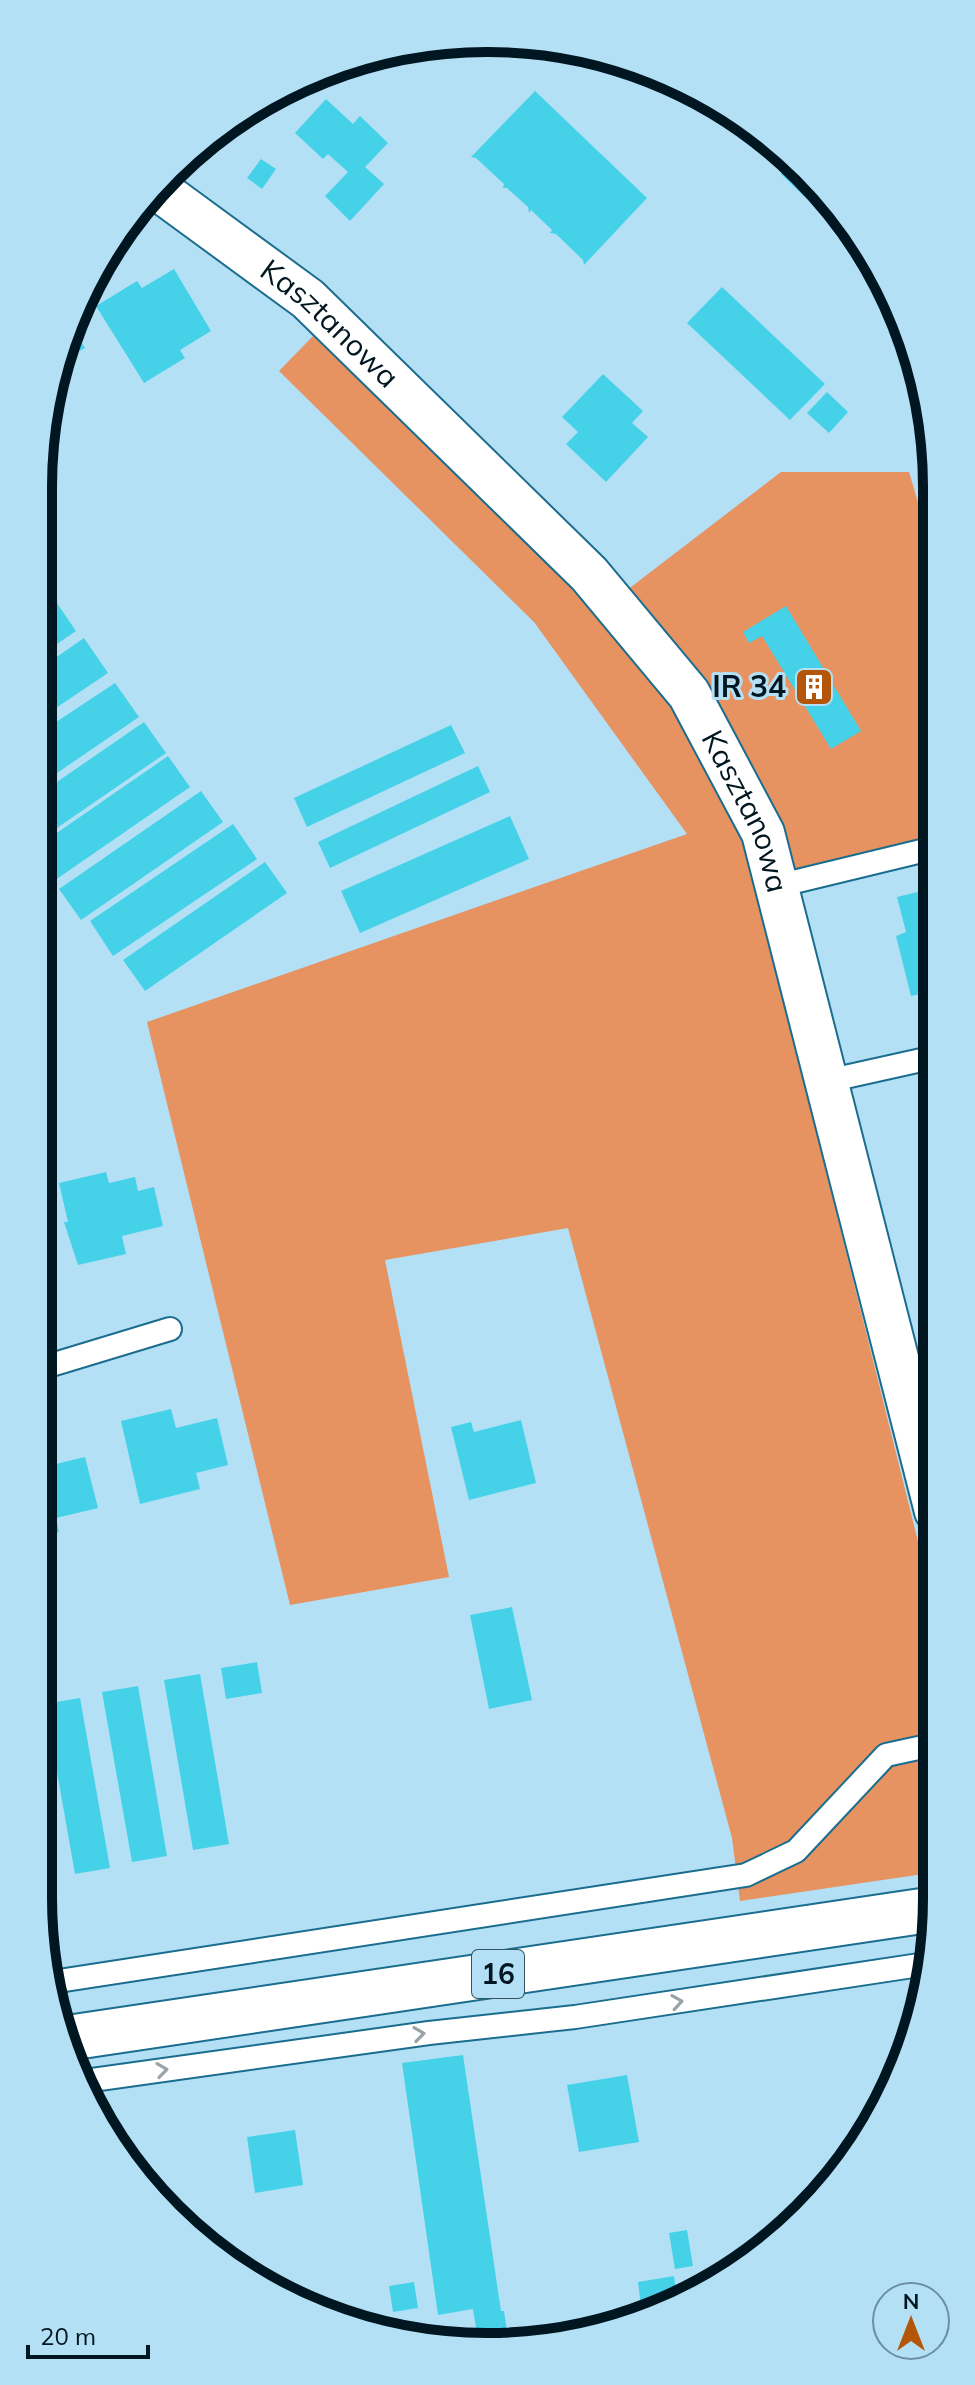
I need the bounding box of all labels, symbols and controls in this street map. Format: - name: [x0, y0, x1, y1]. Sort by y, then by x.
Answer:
- street label: Kasztanowa: [253, 251, 407, 395]
- building icon: IR 34: [793, 666, 835, 708]
- place label: IR 34: [712, 667, 786, 705]
- street label: Kasztanowa: [694, 723, 797, 896]
- road number: 16: [472, 1950, 524, 1998]
- one-way arrow: [670, 1994, 684, 2011]
- one-way arrow: [412, 2026, 426, 2043]
- one-way arrow: [155, 2062, 169, 2079]
- north arrow: [871, 2281, 951, 2361]
- text: N: [903, 2287, 919, 2315]
- scale bar: [28, 2309, 148, 2359]
- text: 20 m: [40, 2321, 96, 2351]

